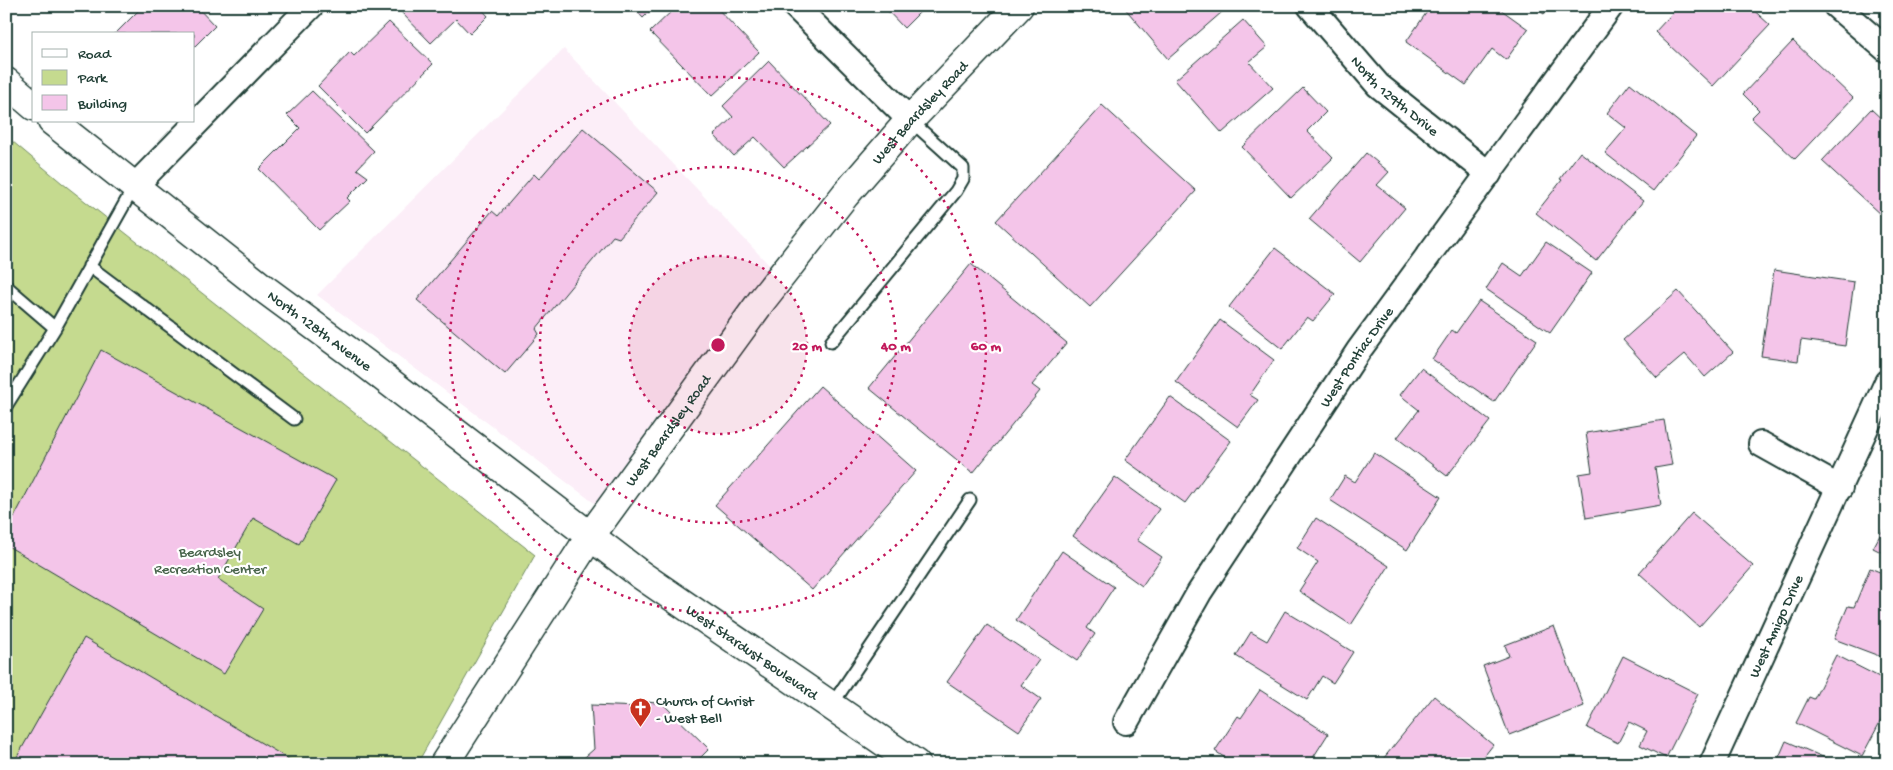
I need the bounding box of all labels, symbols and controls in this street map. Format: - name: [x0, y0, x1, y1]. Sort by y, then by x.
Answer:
- legend: [32, 32, 195, 122]
- text: Road: [78, 46, 112, 64]
- street label: North 129th Drive: [1346, 53, 1442, 141]
- street label: West Beardsley Road: [869, 57, 973, 169]
- text: Park: [77, 70, 108, 88]
- text: Building: [77, 96, 127, 114]
- street label: North 128th Avenue: [263, 287, 375, 376]
- street label: West Pontiac Drive: [1317, 304, 1399, 411]
- centre of rings: [709, 336, 727, 354]
- text: 20 m: [792, 338, 822, 356]
- text: 40 m: [880, 338, 911, 356]
- text: 60 m: [971, 338, 1002, 356]
- street label: West Beardsley Road: [622, 371, 717, 491]
- park label: Beardsley Recreation Center: [154, 544, 268, 579]
- street label: West Amigo Drive: [1746, 572, 1809, 681]
- street label: West Stardust Boulevard: [682, 602, 822, 706]
- place label: Church of Christ - West Bell: [656, 693, 755, 728]
- church icon: Church of Christ - West Bell: [628, 697, 652, 728]

